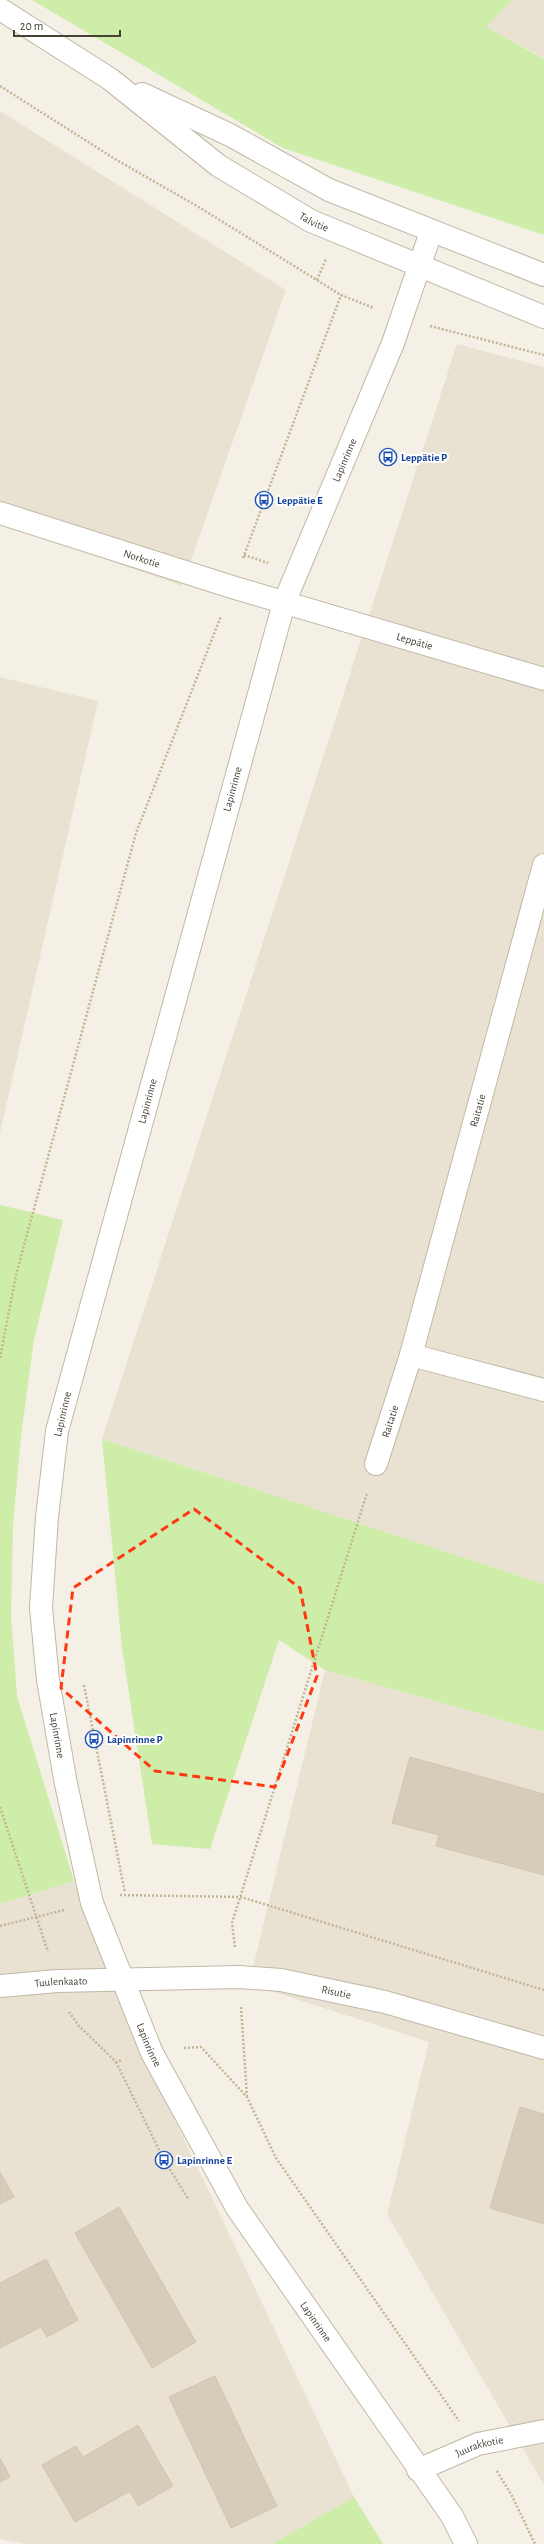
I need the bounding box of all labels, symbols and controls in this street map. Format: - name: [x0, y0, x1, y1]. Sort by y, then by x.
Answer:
- scale bar: [14, 12, 120, 38]
- text: 20 m: [20, 20, 43, 32]
- street label: Talvitie: [297, 210, 330, 234]
- street label: Lapinrinne: [330, 437, 359, 484]
- bus stop icon: Leppätie P: [378, 447, 398, 467]
- place label: Leppätie P: [401, 452, 447, 463]
- bus stop icon: Leppätie E: [254, 490, 274, 510]
- place label: Leppätie E: [277, 495, 323, 506]
- street label: Norkotie: [122, 548, 161, 570]
- street label: Leppätie: [395, 631, 434, 652]
- street label: Lapinrinne: [221, 765, 244, 813]
- street label: Lapinrinne: [136, 1077, 159, 1125]
- street label: Raitatie: [468, 1093, 488, 1128]
- street label: Lapinrinne: [52, 1390, 73, 1438]
- street label: Raitatie: [380, 1404, 401, 1439]
- street label: Lapinrinne: [48, 1712, 66, 1759]
- bus stop icon: Lapinrinne P: [84, 1729, 104, 1749]
- place label: Lapinrinne P: [107, 1734, 163, 1745]
- street label: Tuulenkaato: [34, 1975, 87, 1989]
- street label: Risutie: [321, 1984, 352, 2001]
- street label: Lapinrinne: [135, 2022, 163, 2068]
- bus stop icon: Lapinrinne E: [154, 2150, 174, 2170]
- place label: Lapinrinne E: [177, 2155, 232, 2166]
- street label: Lapinrinne: [298, 2300, 334, 2344]
- street label: Juurakkotie: [454, 2434, 504, 2459]

